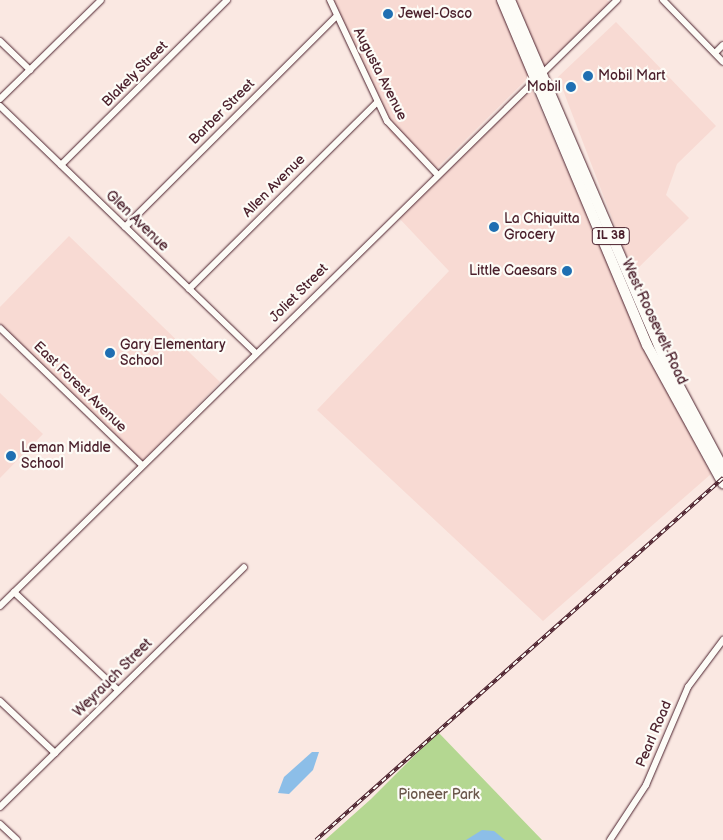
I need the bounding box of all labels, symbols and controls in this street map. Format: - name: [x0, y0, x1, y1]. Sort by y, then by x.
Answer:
- place label: Jewel-Osco: [398, 6, 472, 22]
- marker: Jewel-Osco: [382, 8, 394, 20]
- street label: Augusta Avenue: [349, 25, 411, 123]
- street label: Blakely Street: [98, 37, 172, 111]
- place label: Mobil Mart: [598, 68, 666, 84]
- marker: Mobil Mart: [582, 70, 594, 82]
- street label: Barber Street: [186, 76, 258, 148]
- place label: Mobil: [527, 79, 561, 95]
- marker: Mobil: [565, 81, 577, 93]
- street label: Allen Avenue: [239, 151, 309, 221]
- street label: Glen Avenue: [102, 187, 172, 255]
- place label: La Chiquitta Grocery: [504, 211, 580, 243]
- marker: La Chiquitta Grocery: [488, 221, 500, 233]
- road number: IL 38: [591, 227, 631, 246]
- street label: West Roosevelt Road: [618, 257, 690, 387]
- street label: Joliet Street: [266, 260, 332, 326]
- place label: Little Caesars: [469, 263, 557, 279]
- marker: Little Caesars: [561, 265, 573, 277]
- place label: Gary Elementary School: [120, 337, 226, 370]
- street label: East Forest Avenue: [30, 338, 130, 436]
- marker: Gary Elementary School: [104, 347, 116, 359]
- place label: Leman Middle School: [21, 440, 111, 472]
- marker: Leman Middle School: [5, 450, 17, 462]
- street label: Weyrauch Street: [70, 635, 156, 721]
- street label: Pearl Road: [633, 698, 675, 770]
- park label: Pioneer Park: [398, 787, 480, 803]

